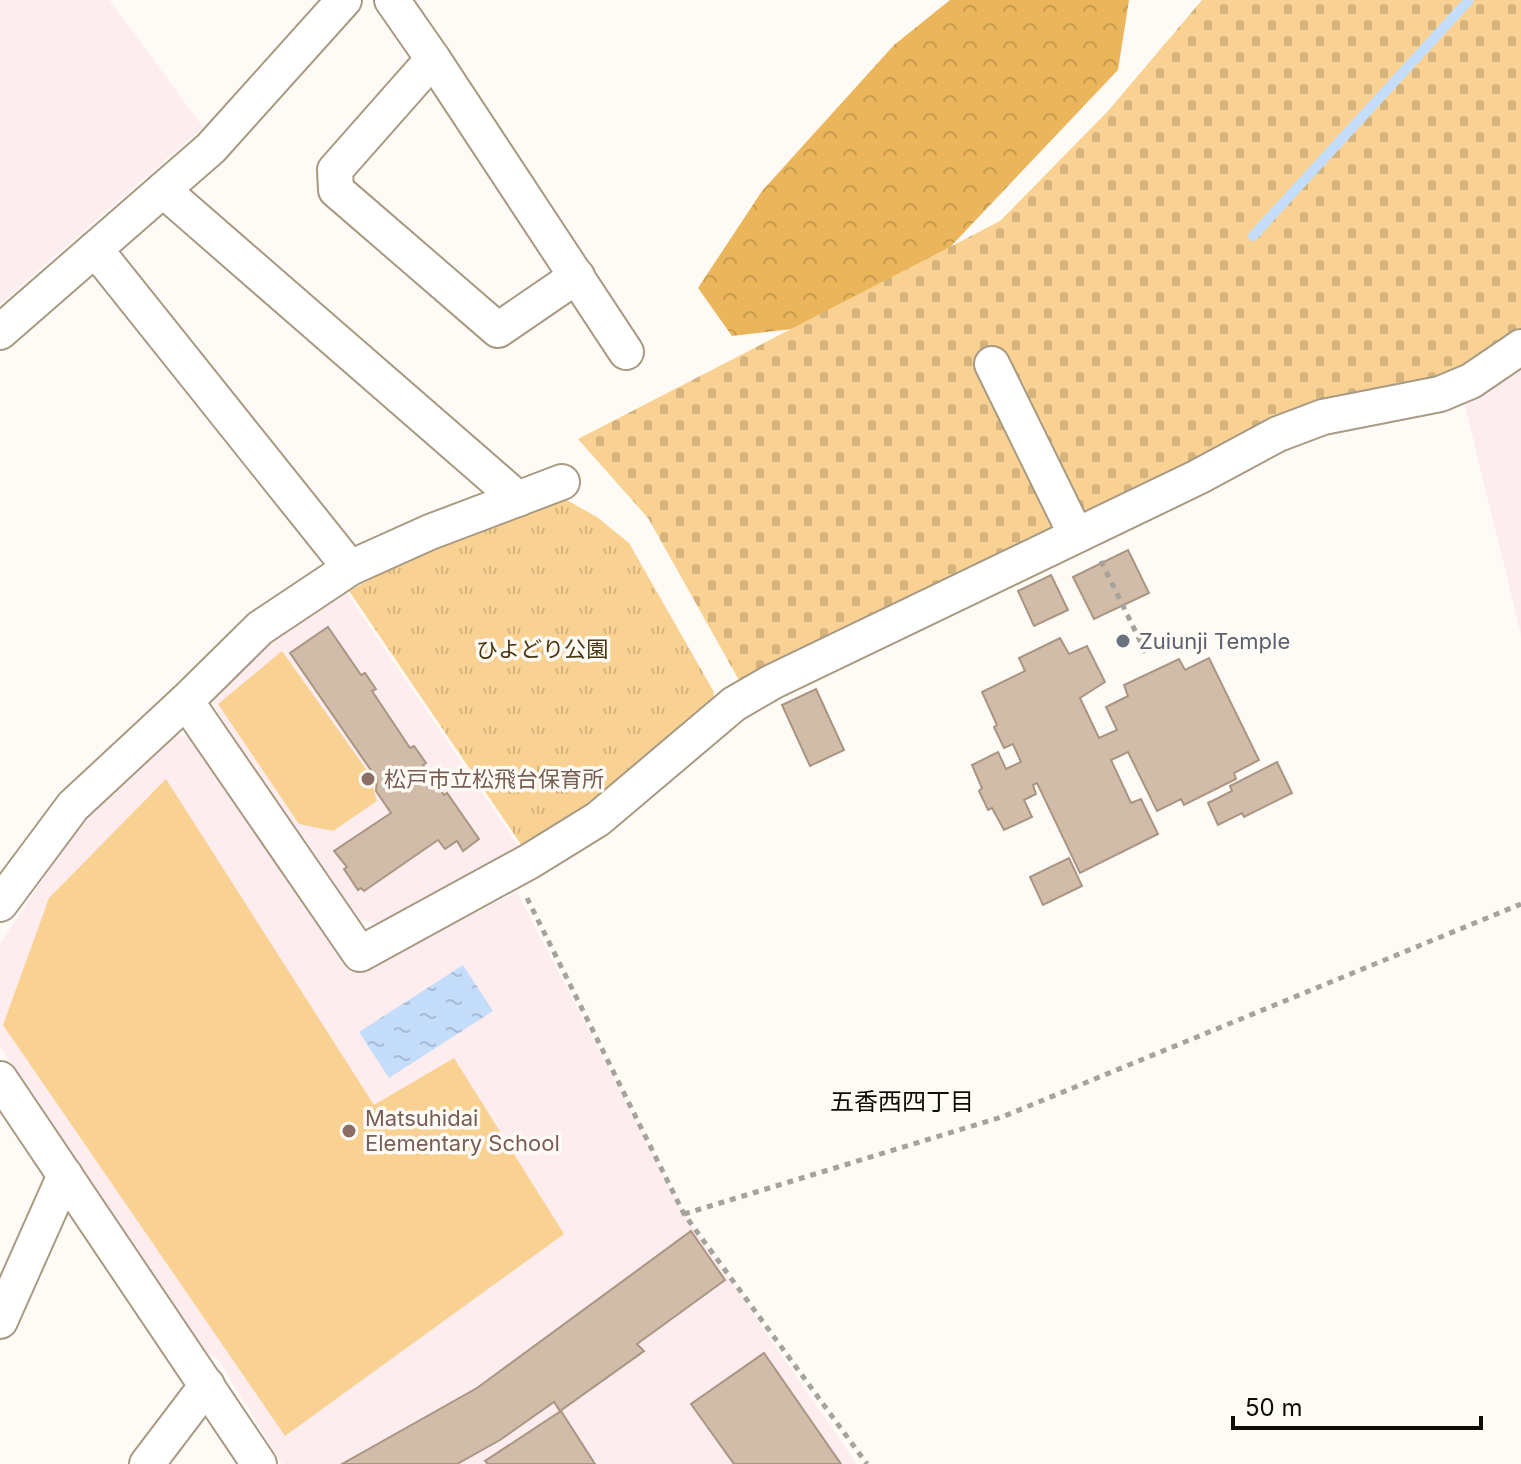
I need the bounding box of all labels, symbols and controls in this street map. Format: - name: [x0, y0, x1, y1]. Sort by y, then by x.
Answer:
- place label: Zuiunji Temple: [1139, 628, 1290, 654]
- marker: Zuiunji Temple: [1114, 632, 1132, 650]
- park label: ひよどり公園: [476, 636, 608, 662]
- place label: 松戸市立松飛台保育所: [384, 766, 604, 792]
- marker: 松戸市立松飛台保育所: [359, 770, 377, 788]
- district label: 五香西四丁目: [830, 1087, 974, 1116]
- place label: Matsuhidai Elementary School: [365, 1105, 560, 1156]
- marker: Matsuhidai Elementary School: [340, 1122, 358, 1140]
- scale bar: [1233, 1380, 1481, 1430]
- text: 50 m: [1245, 1393, 1303, 1422]

